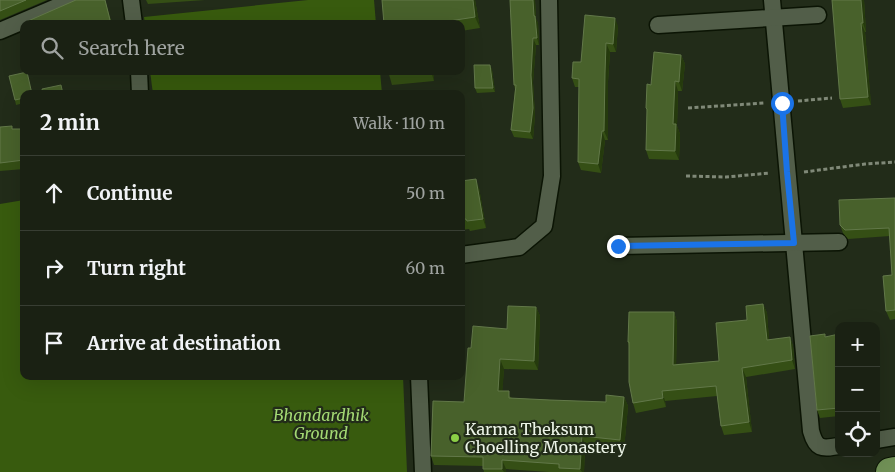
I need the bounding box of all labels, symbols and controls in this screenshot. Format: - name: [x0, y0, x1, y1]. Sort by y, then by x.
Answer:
- search box: [20, 20, 465, 75]
- icon: search: [38, 34, 66, 62]
- text: Search here: [78, 36, 185, 60]
- route start: [771, 92, 794, 115]
- text: 2 min: [40, 109, 100, 136]
- text: Walk · 110 m: [353, 113, 445, 133]
- icon: ahead: [40, 179, 68, 207]
- text: Continue: [87, 181, 173, 205]
- text: 50 m: [406, 183, 445, 203]
- route end: [607, 235, 630, 258]
- icon: right: [40, 254, 68, 282]
- text: Turn right: [87, 256, 186, 280]
- text: 60 m: [405, 258, 445, 278]
- map controls: [835, 322, 880, 457]
- button: +: [835, 322, 880, 367]
- icon: arrive: [40, 329, 68, 357]
- text: Arrive at destination: [87, 331, 281, 355]
- button: −: [835, 367, 880, 412]
- park label: Bhandardhik Ground: [273, 405, 369, 443]
- button: locate: [835, 412, 880, 457]
- place label: Karma Theksum Choelling Monastery: [465, 419, 627, 457]
- marker: Karma Theksum Choelling Monastery: [449, 432, 461, 444]

